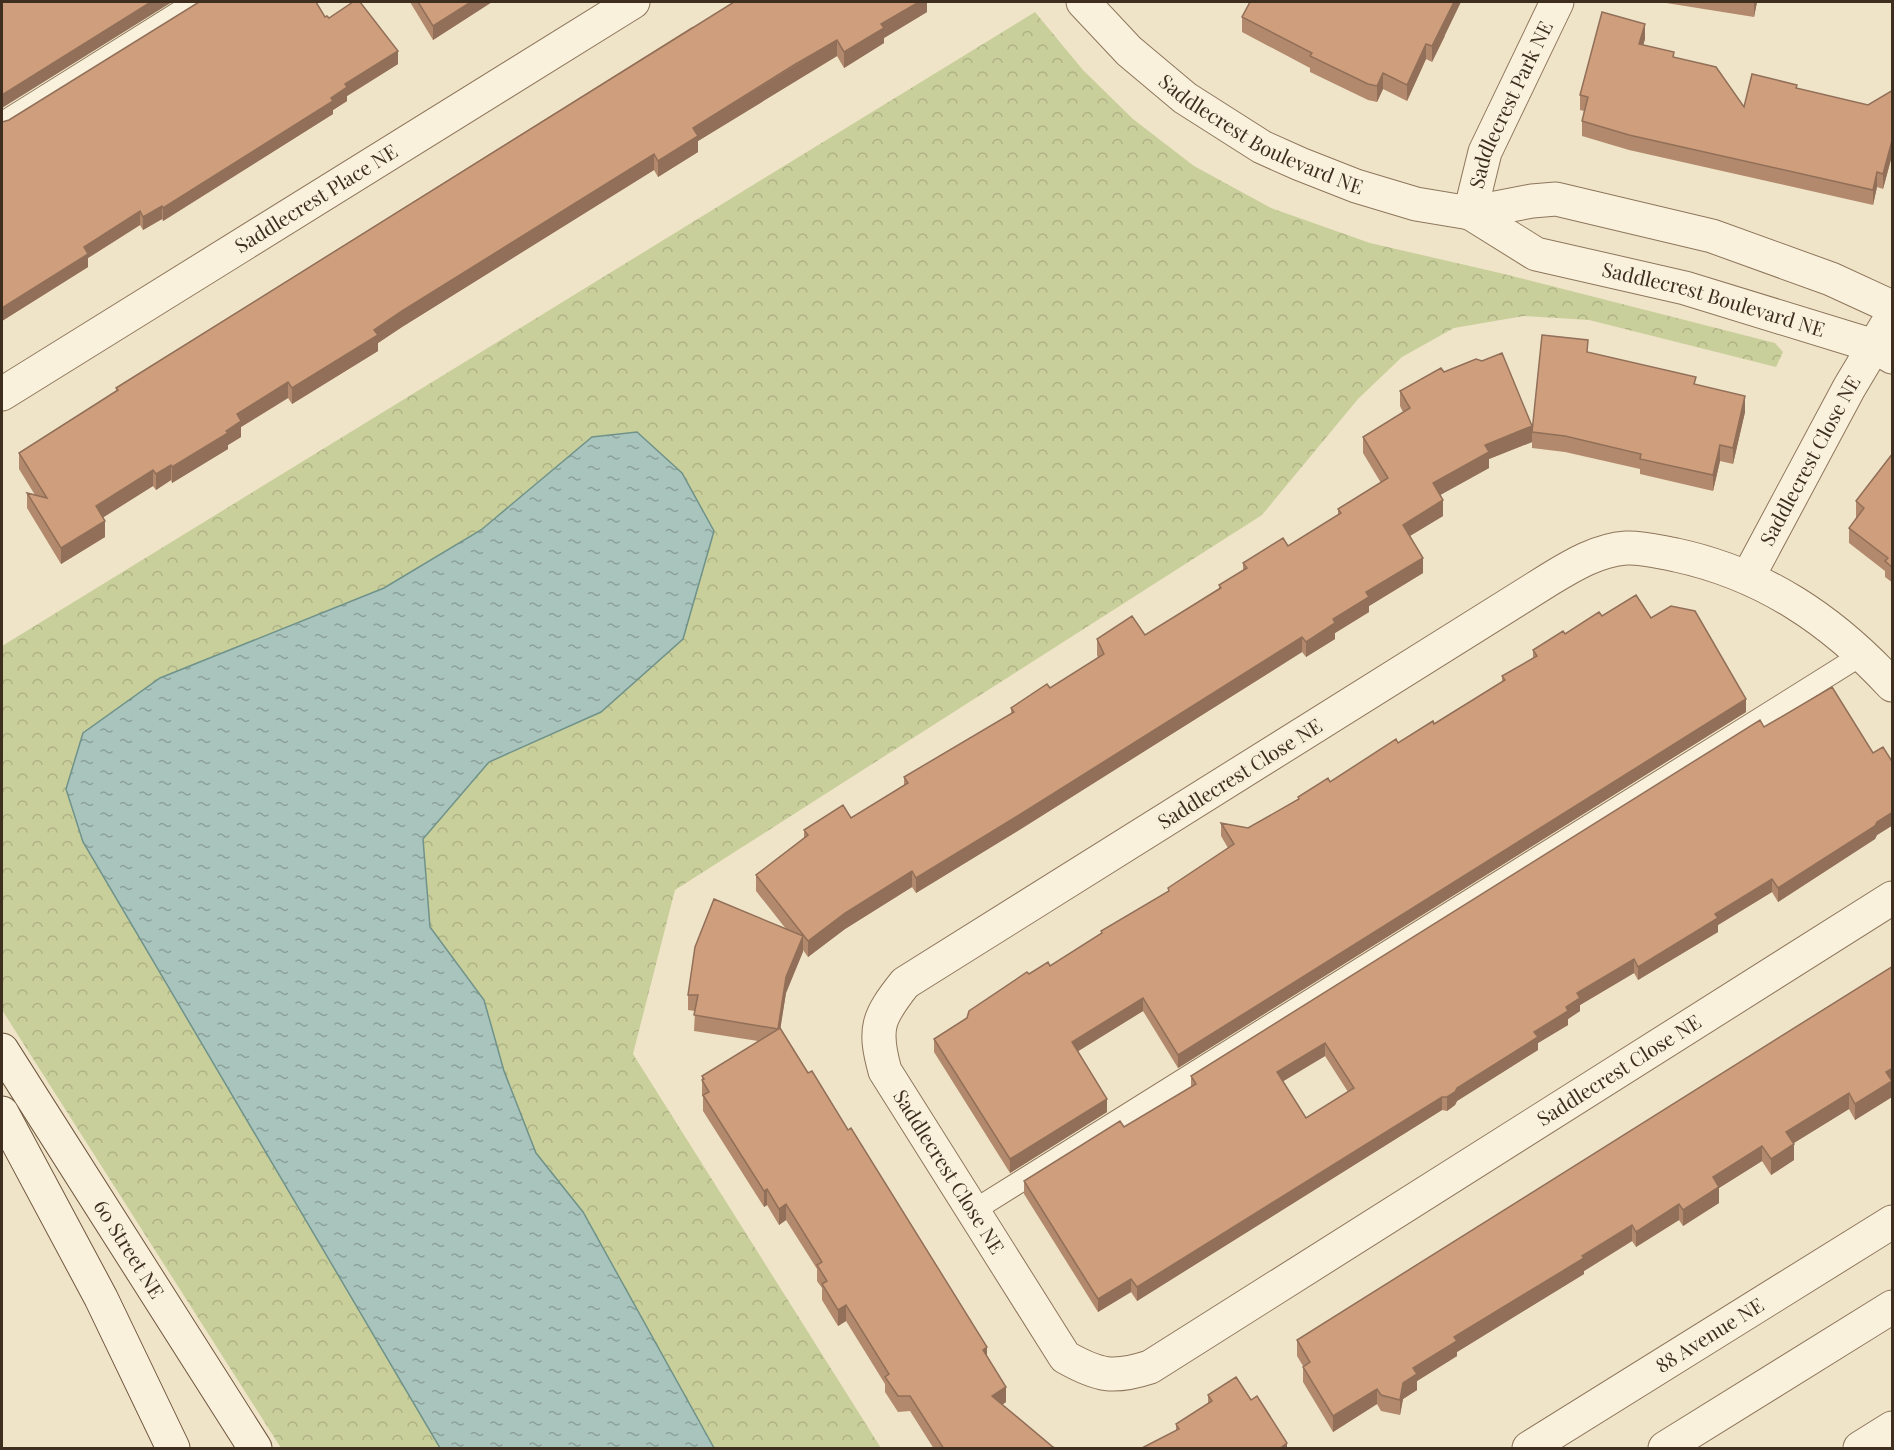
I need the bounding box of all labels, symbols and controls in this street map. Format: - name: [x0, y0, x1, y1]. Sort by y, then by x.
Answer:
- street label: Saddlecrest Park NE: [1462, 16, 1558, 191]
- street label: Saddlecrest Boulevard NE: [1154, 67, 1367, 199]
- street label: Saddlecrest Place NE: [229, 137, 402, 258]
- street label: Saddlecrest Boulevard NE: [1600, 255, 1829, 342]
- street label: Saddlecrest Close NE: [1752, 370, 1866, 550]
- street label: Saddlecrest Close NE: [1152, 711, 1327, 834]
- street label: Saddlecrest Close NE: [1531, 1007, 1706, 1131]
- street label: Saddlecrest Close NE: [888, 1084, 1012, 1258]
- street label: 60 Street NE: [88, 1194, 171, 1303]
- street label: 88 Avenue NE: [1650, 1290, 1768, 1378]

